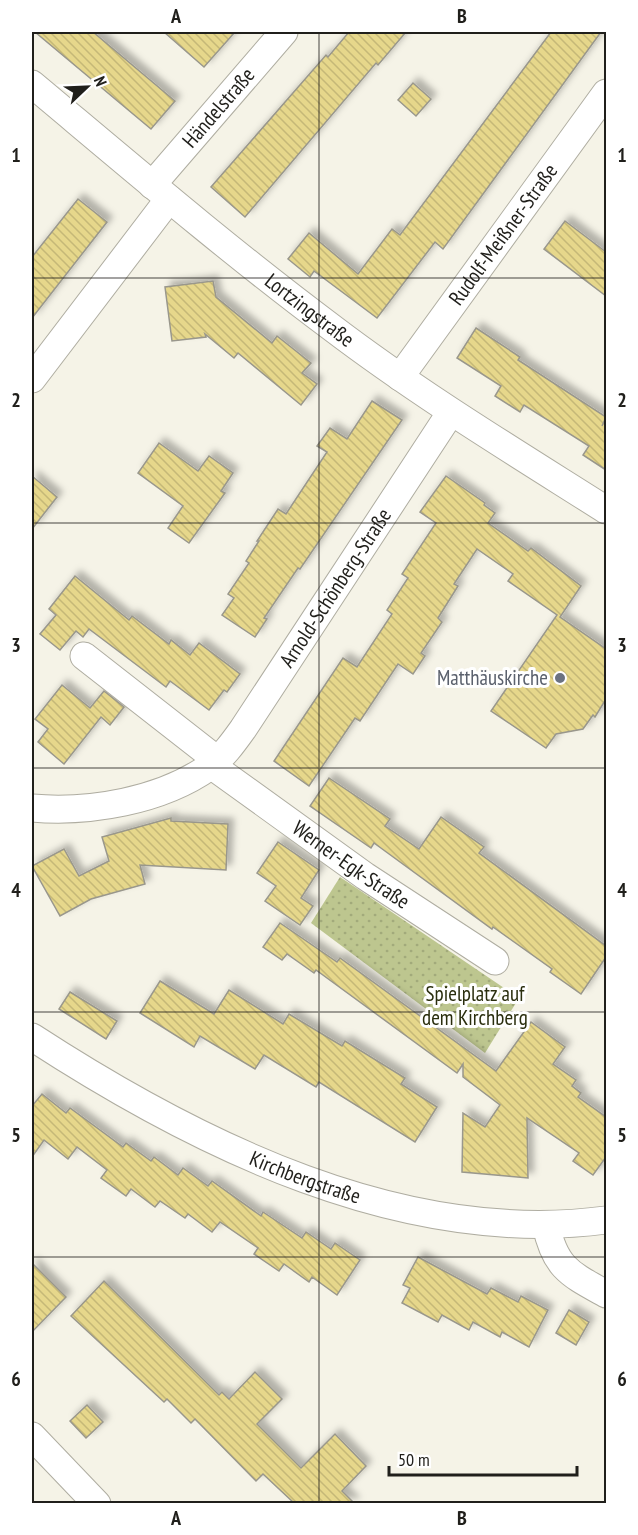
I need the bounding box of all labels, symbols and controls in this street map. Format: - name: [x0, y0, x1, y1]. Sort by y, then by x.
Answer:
- text: A: [170, 3, 182, 29]
- text: B: [457, 3, 467, 29]
- north arrow: [57, 57, 117, 117]
- street label: Händelstraße: [176, 62, 260, 153]
- text: N: [90, 73, 112, 89]
- text: 1: [11, 142, 21, 168]
- text: 1: [617, 142, 627, 168]
- street label: Rudolf-Meißner-Straße: [443, 158, 563, 310]
- street label: Lortzingstraße: [260, 267, 360, 353]
- text: 2: [11, 387, 21, 413]
- text: 2: [617, 387, 627, 413]
- street label: Arnold-Schönberg-Straße: [273, 503, 397, 672]
- text: 3: [11, 632, 21, 658]
- text: 3: [617, 632, 627, 658]
- place label: Matthäuskirche: [437, 664, 548, 691]
- marker: Matthäuskirche: [553, 671, 567, 685]
- street label: Werner-Egk-Straße: [287, 814, 415, 915]
- text: 4: [11, 877, 21, 903]
- text: 4: [617, 877, 627, 903]
- park label: Spielplatz auf dem Kirchberg: [422, 980, 528, 1031]
- text: 5: [11, 1122, 21, 1148]
- text: 5: [617, 1122, 627, 1148]
- street label: Kirchbergstraße: [246, 1144, 364, 1210]
- text: 6: [11, 1366, 21, 1392]
- text: 6: [617, 1366, 627, 1392]
- scale bar: [389, 1439, 576, 1477]
- text: 50 m: [398, 1448, 430, 1471]
- text: A: [170, 1505, 182, 1531]
- text: B: [457, 1505, 467, 1531]

